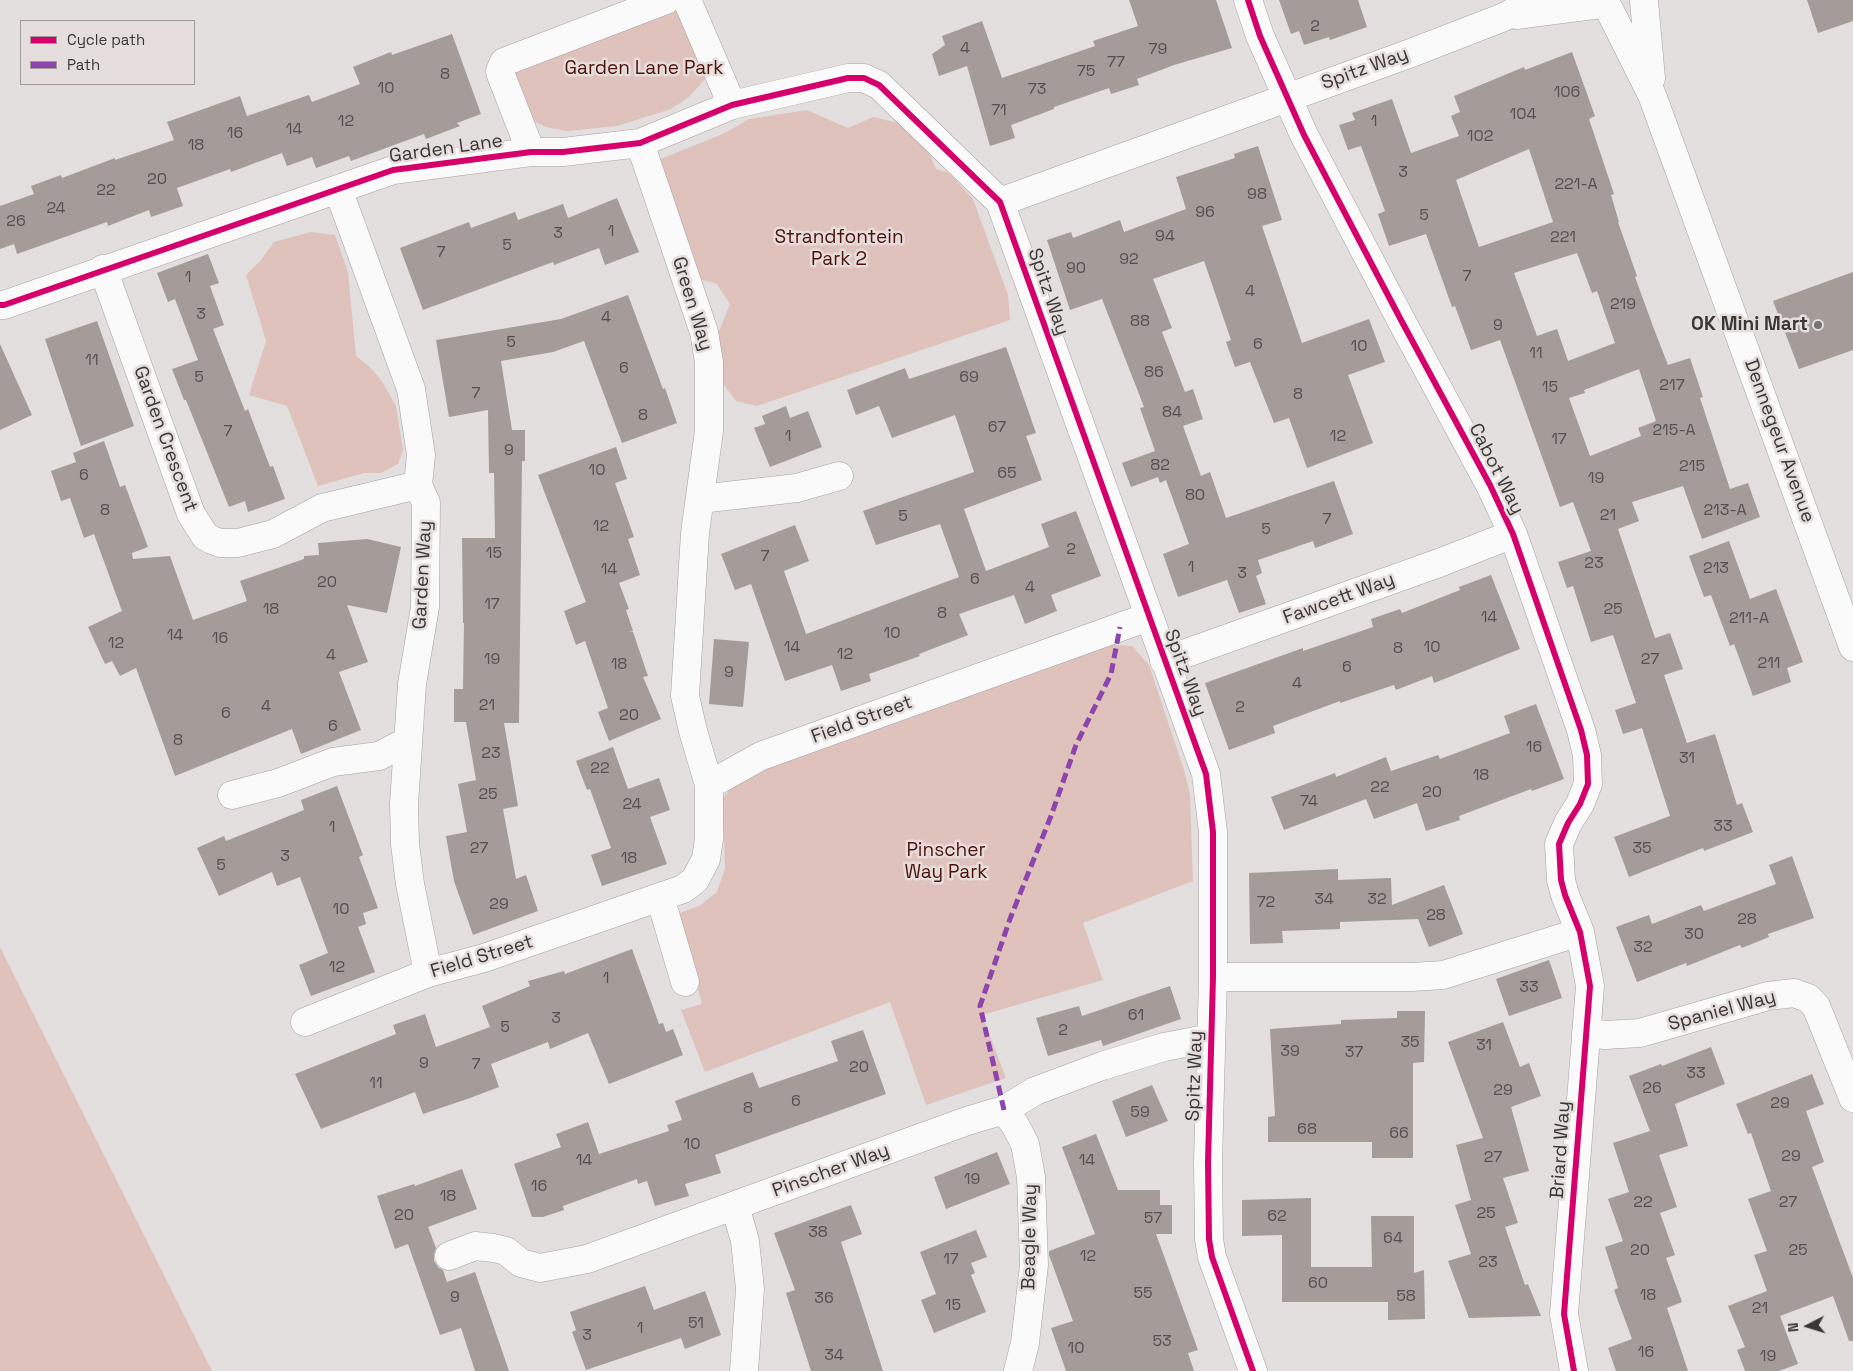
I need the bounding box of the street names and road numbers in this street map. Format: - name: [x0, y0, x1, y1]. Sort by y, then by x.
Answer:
- street label: Spitz Way: [1318, 43, 1412, 95]
- street label: Garden Lane: [388, 130, 504, 168]
- street label: Spitz Way: [1022, 245, 1074, 339]
- street label: Green Way: [667, 254, 717, 354]
- street label: Dennegeur Avenue: [1739, 356, 1819, 526]
- street label: Garden Crescent: [128, 363, 202, 515]
- street label: Cabot Way: [1463, 420, 1529, 518]
- street label: Garden Way: [409, 520, 437, 630]
- street label: Fawcett Way: [1280, 568, 1398, 630]
- street label: Spitz Way: [1159, 626, 1211, 720]
- street label: Field Street: [808, 691, 916, 749]
- street label: Field Street: [428, 931, 536, 983]
- street label: Spaniel Way: [1666, 986, 1778, 1036]
- street label: Spitz Way: [1182, 1030, 1208, 1122]
- street label: Briard Way: [1546, 1100, 1576, 1200]
- street label: Pinscher Way: [769, 1139, 893, 1203]
- street label: Beagle Way: [1018, 1184, 1042, 1290]

